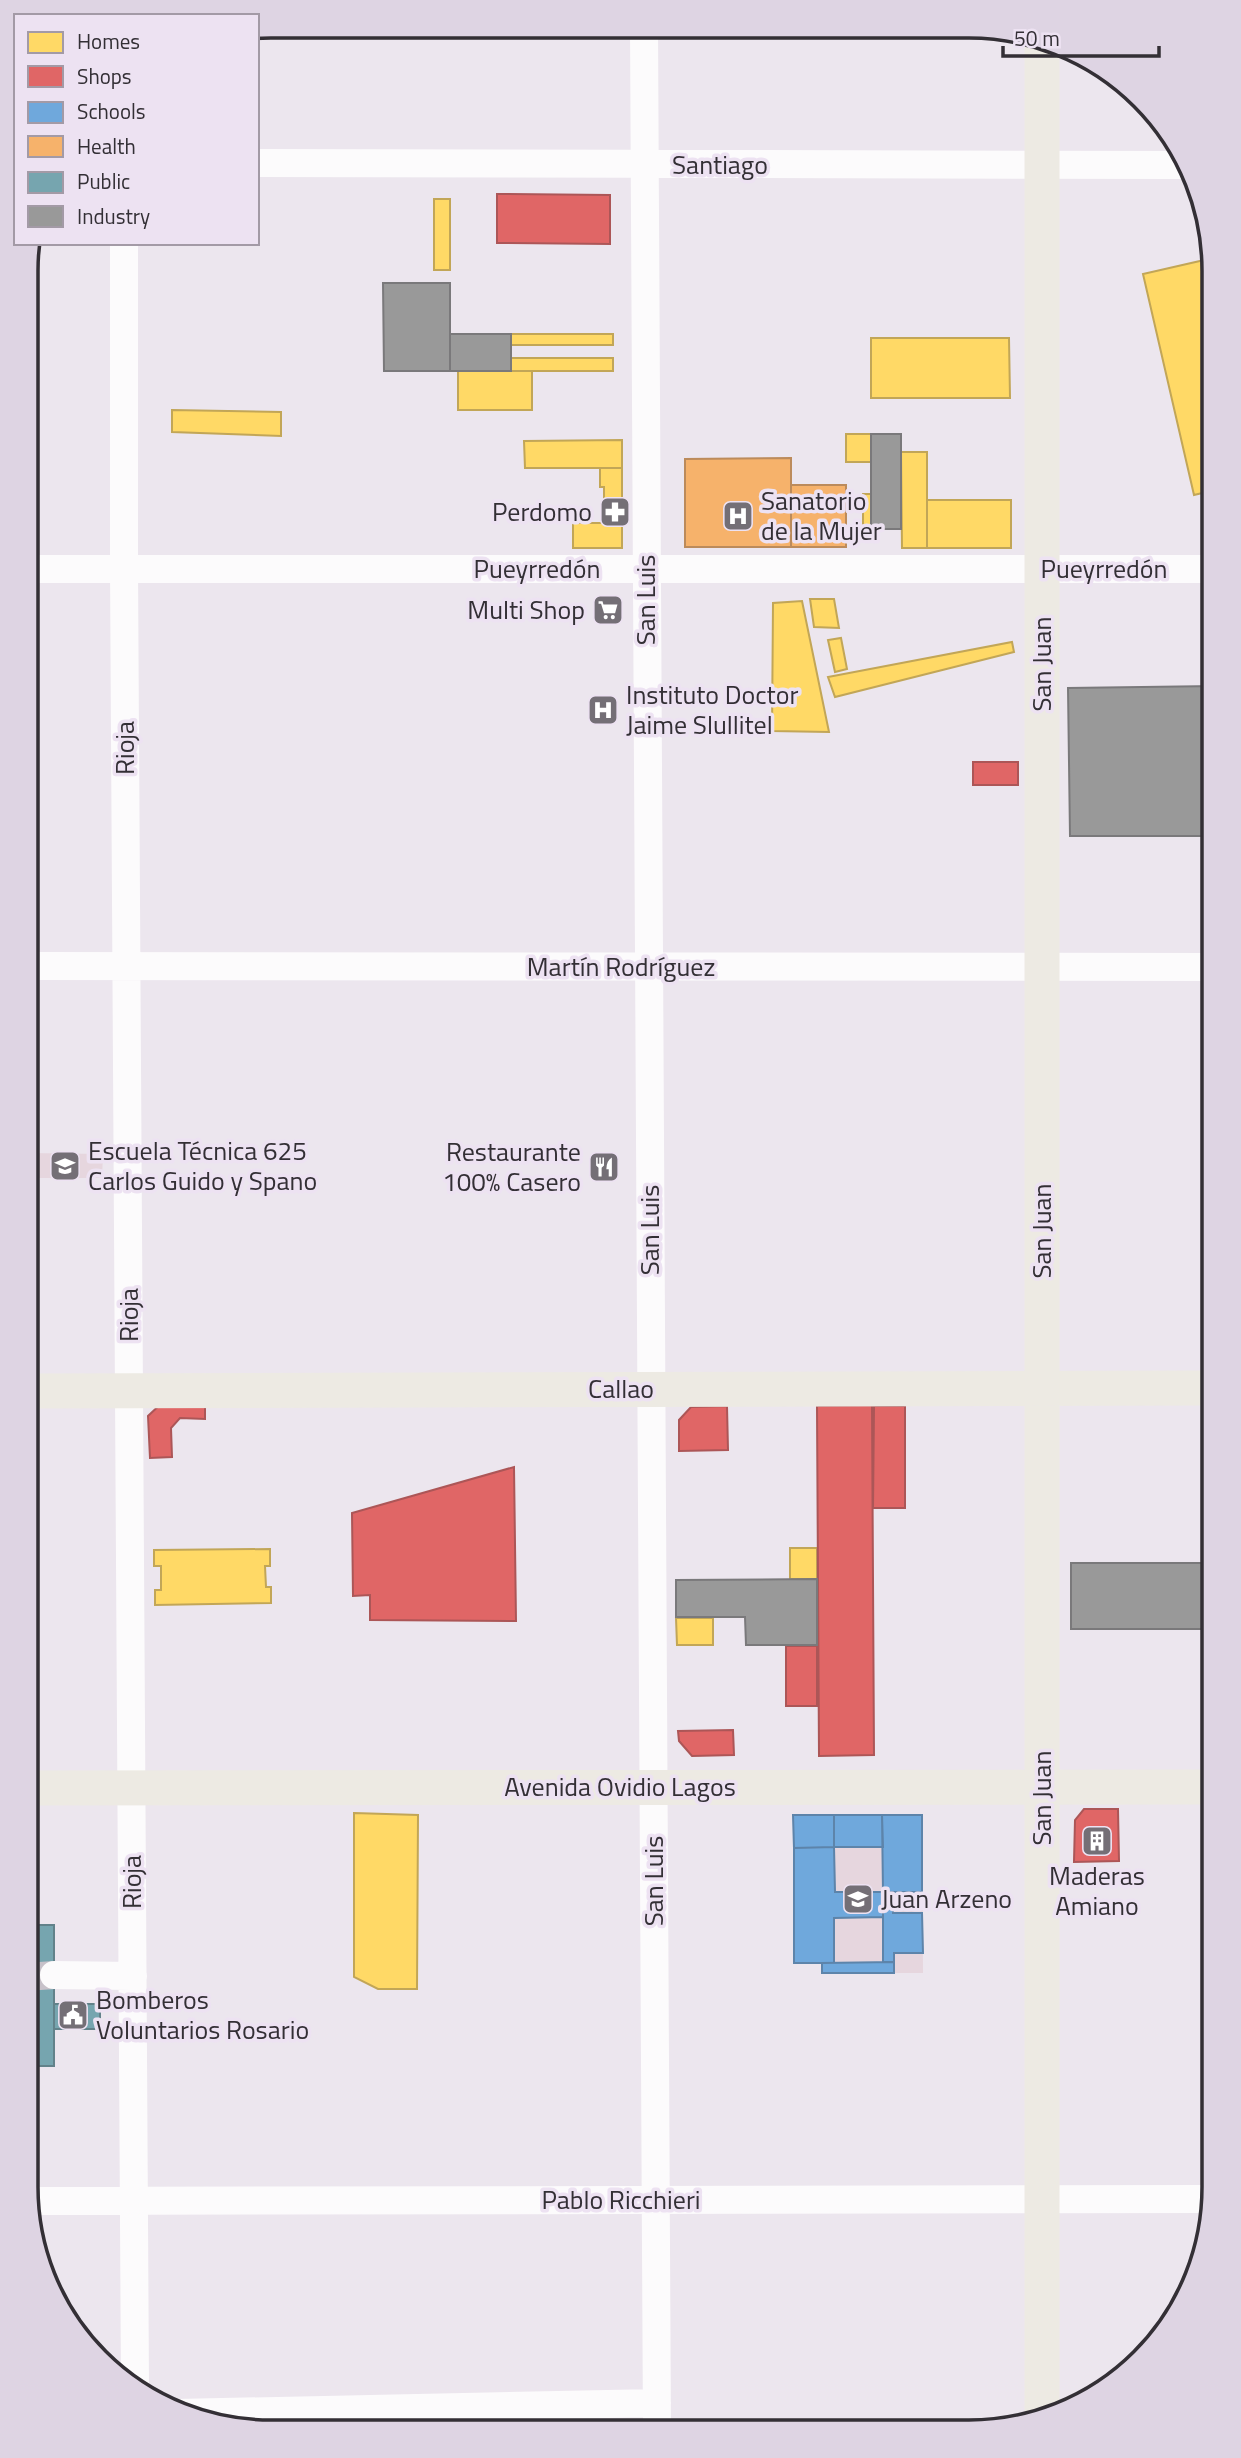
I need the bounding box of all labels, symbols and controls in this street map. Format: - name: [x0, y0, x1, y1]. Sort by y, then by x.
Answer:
- legend: [14, 14, 259, 245]
- scale bar: [1003, 14, 1159, 58]
- text: 50 m: [1014, 22, 1060, 54]
- text: Homes: [77, 25, 140, 57]
- text: Shops: [77, 60, 132, 92]
- text: Schools: [77, 95, 146, 127]
- text: Health: [77, 130, 136, 162]
- street label: Santiago: [672, 145, 768, 184]
- text: Public: [77, 165, 130, 197]
- text: Industry: [77, 200, 150, 232]
- place label: Sanatorio de la Mujer: [761, 481, 882, 550]
- place label: Perdomo: [492, 492, 592, 531]
- pharmacy icon: Perdomo: [598, 495, 632, 529]
- hospital icon: Sanatorio de la Mujer: [721, 499, 755, 533]
- street label: Pueyrredón: [474, 549, 600, 588]
- street label: Pueyrredón: [1041, 549, 1167, 588]
- street label: San Luis: [626, 555, 665, 645]
- place label: Multi Shop: [467, 590, 585, 629]
- supermarket icon: Multi Shop: [591, 593, 625, 627]
- street label: San Juan: [1022, 616, 1061, 712]
- place label: Instituto Doctor Jaime Slullitel: [626, 675, 798, 744]
- hospital icon: Instituto Doctor Jaime Slullitel: [586, 693, 620, 727]
- street label: Rioja: [105, 721, 144, 775]
- street label: Martín Rodríguez: [527, 947, 715, 986]
- place label: Escuela Técnica 625 Carlos Guido y Spano: [88, 1131, 317, 1200]
- place label: Restaurante 100% Casero: [442, 1132, 581, 1201]
- school or university icon: Escuela Técnica 625 Carlos Guido y Spano: [48, 1149, 82, 1183]
- restaurant icon: Restaurante 100% Casero: [587, 1150, 621, 1184]
- street label: San Juan: [1022, 1183, 1061, 1279]
- street label: San Luis: [630, 1185, 669, 1275]
- street label: Rioja: [109, 1288, 148, 1342]
- street label: Callao: [588, 1369, 654, 1408]
- street label: San Juan: [1022, 1750, 1061, 1846]
- street label: Avenida Ovidio Lagos: [504, 1767, 736, 1806]
- building icon: Maderas Amiano: [1080, 1824, 1114, 1858]
- street label: San Luis: [634, 1836, 673, 1926]
- street label: Rioja: [112, 1855, 151, 1909]
- place label: Maderas Amiano: [1049, 1856, 1145, 1925]
- place label: Juan Arzeno: [881, 1879, 1012, 1918]
- school or university icon: Juan Arzeno: [841, 1882, 875, 1916]
- place label: Bomberos Voluntarios Rosario: [96, 1980, 309, 2049]
- public building icon: Bomberos Voluntarios Rosario: [56, 1998, 90, 2032]
- street label: Pablo Ricchieri: [541, 2180, 701, 2219]

